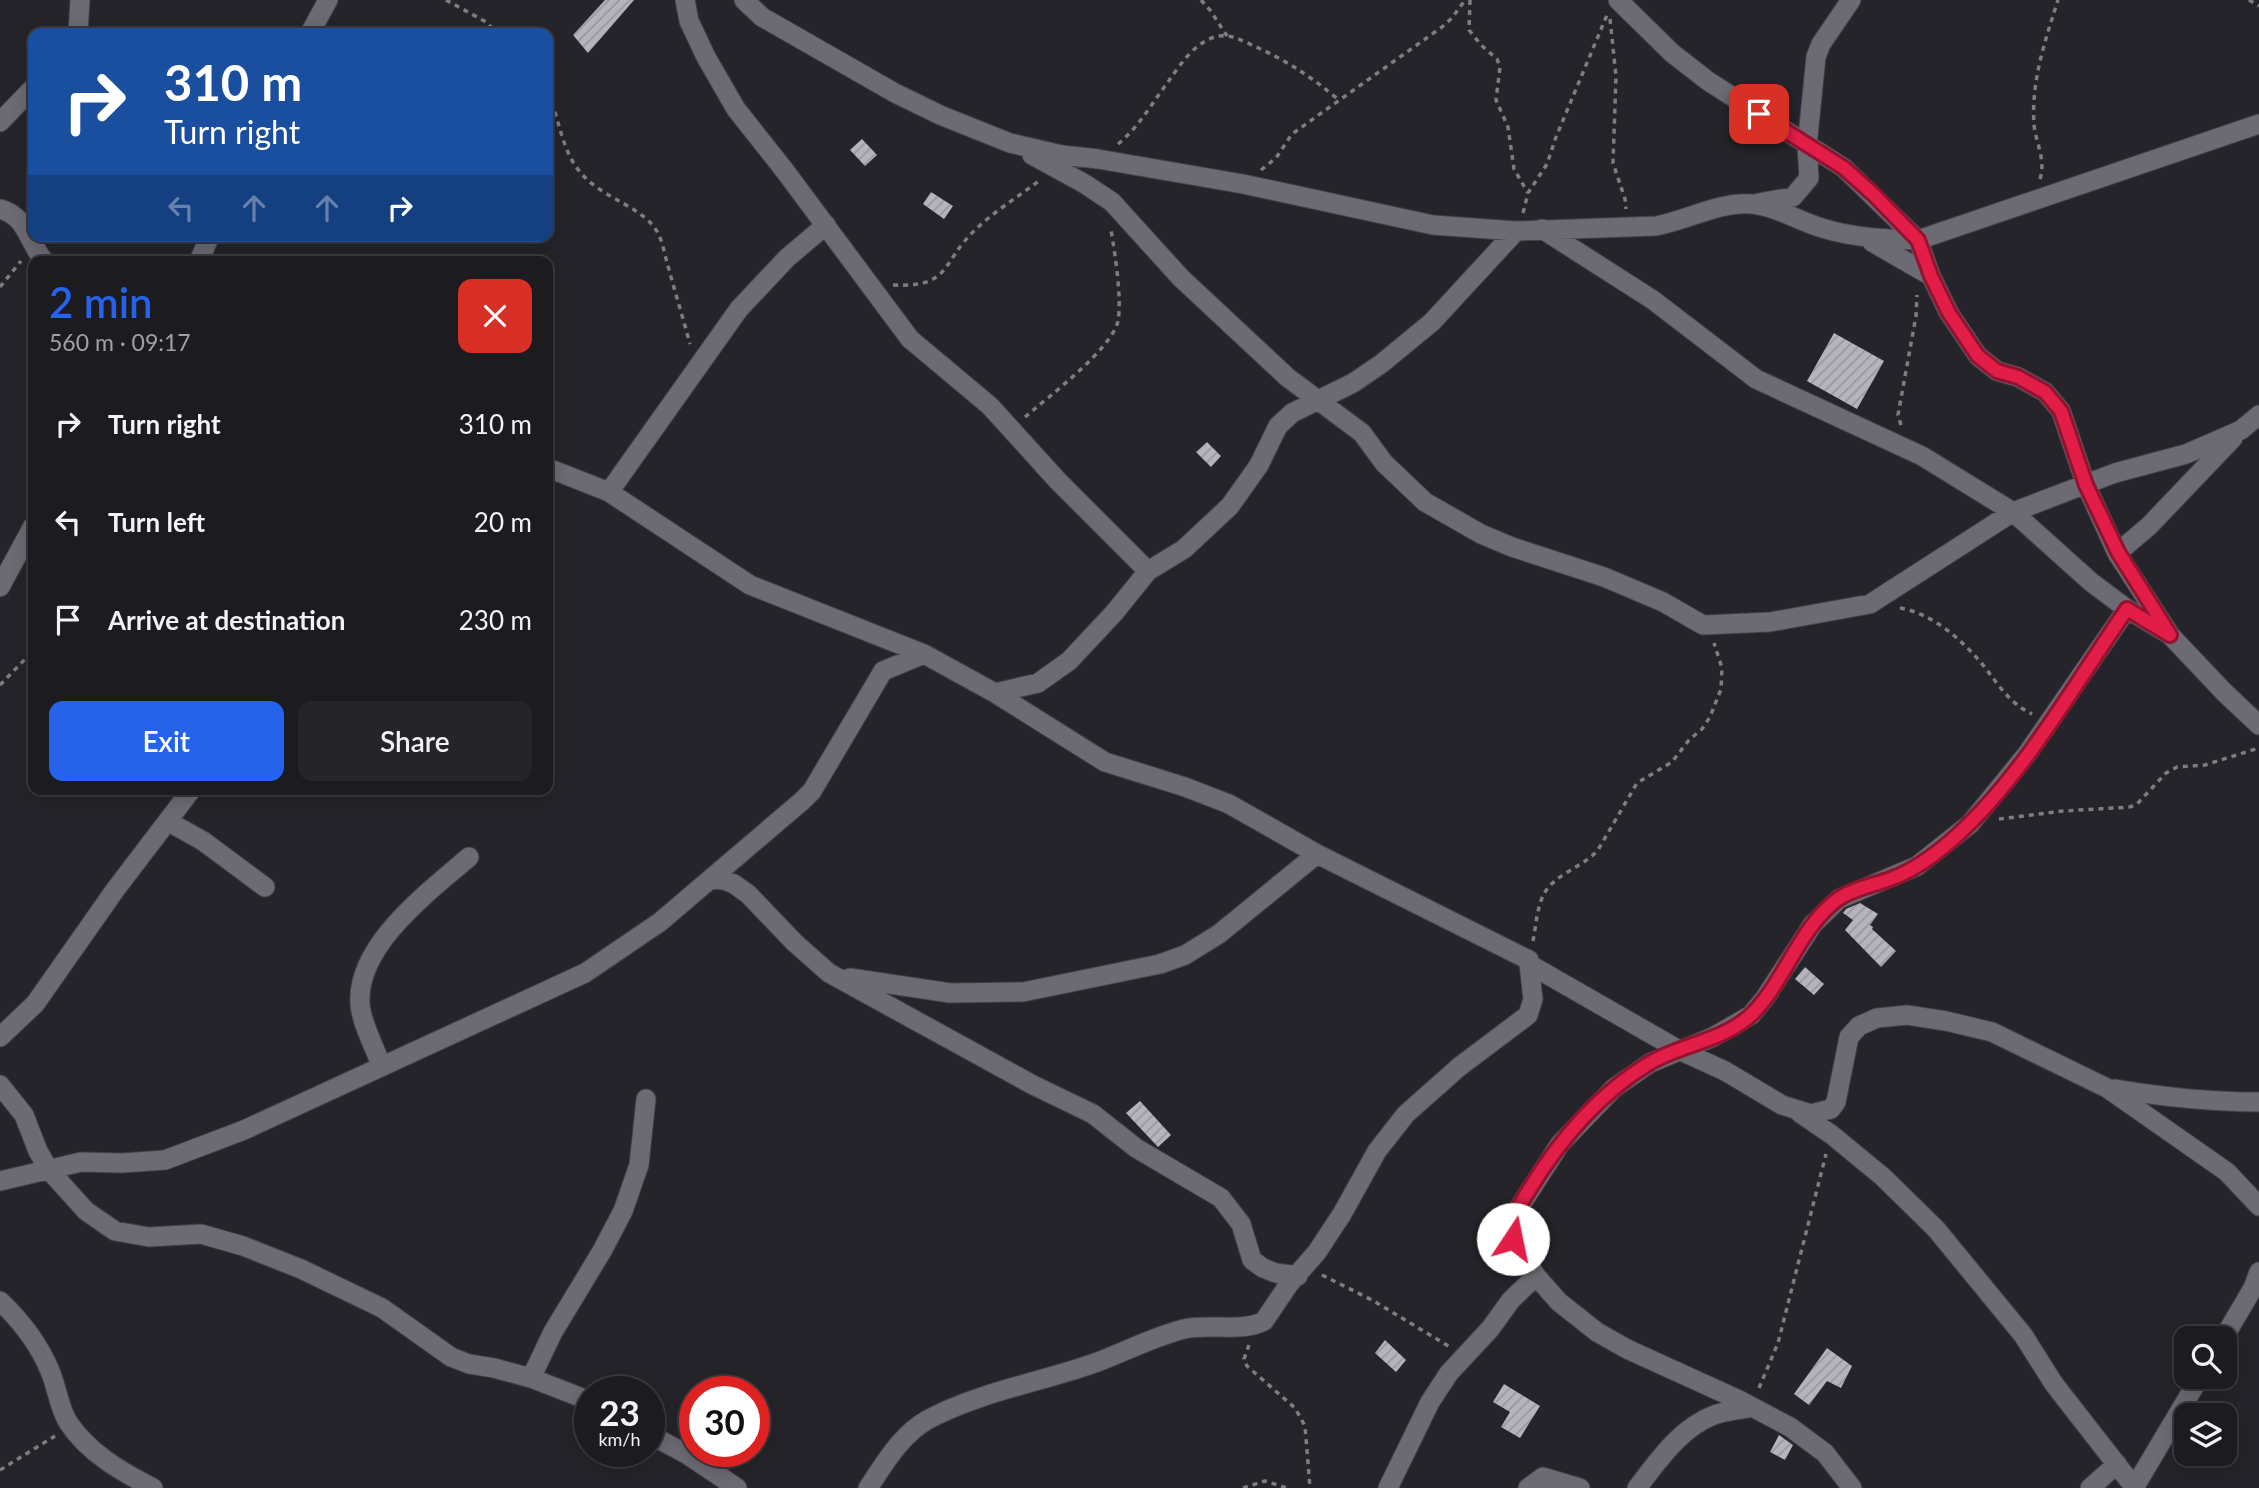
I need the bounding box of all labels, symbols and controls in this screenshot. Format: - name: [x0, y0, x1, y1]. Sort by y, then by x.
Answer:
- text: 310 m: [164, 53, 302, 111]
- icon: right: [49, 56, 140, 147]
- pin: [1729, 84, 1789, 144]
- icon: arrive: [1740, 95, 1778, 133]
- text: Turn right: [164, 112, 300, 151]
- icon: left: [162, 189, 200, 227]
- icon: ahead: [235, 189, 273, 227]
- icon: ahead: [308, 189, 346, 227]
- icon: right: [381, 189, 419, 227]
- text: 2 min: [49, 277, 153, 327]
- button: close: [458, 279, 532, 353]
- text: 560 m · 09:17: [49, 328, 191, 356]
- icon: right: [49, 405, 87, 443]
- text: Turn right: [108, 408, 221, 440]
- text: 310 m: [459, 408, 532, 440]
- icon: left: [49, 503, 87, 541]
- text: Turn left: [108, 506, 205, 538]
- text: 20 m: [474, 506, 532, 538]
- icon: arrive: [49, 601, 87, 639]
- text: Arrive at destination: [108, 604, 345, 636]
- text: 230 m: [459, 604, 532, 636]
- button: Exit: [49, 701, 284, 781]
- button: Share: [298, 701, 532, 781]
- position arrow: [1476, 1202, 1550, 1276]
- map controls: [2174, 1326, 2237, 1466]
- button: search: [2174, 1326, 2237, 1389]
- speed limit sign: 30: [679, 1376, 770, 1467]
- text: 23: [599, 1391, 640, 1433]
- button: layers: [2174, 1403, 2237, 1466]
- text: km/h: [598, 1428, 641, 1450]

